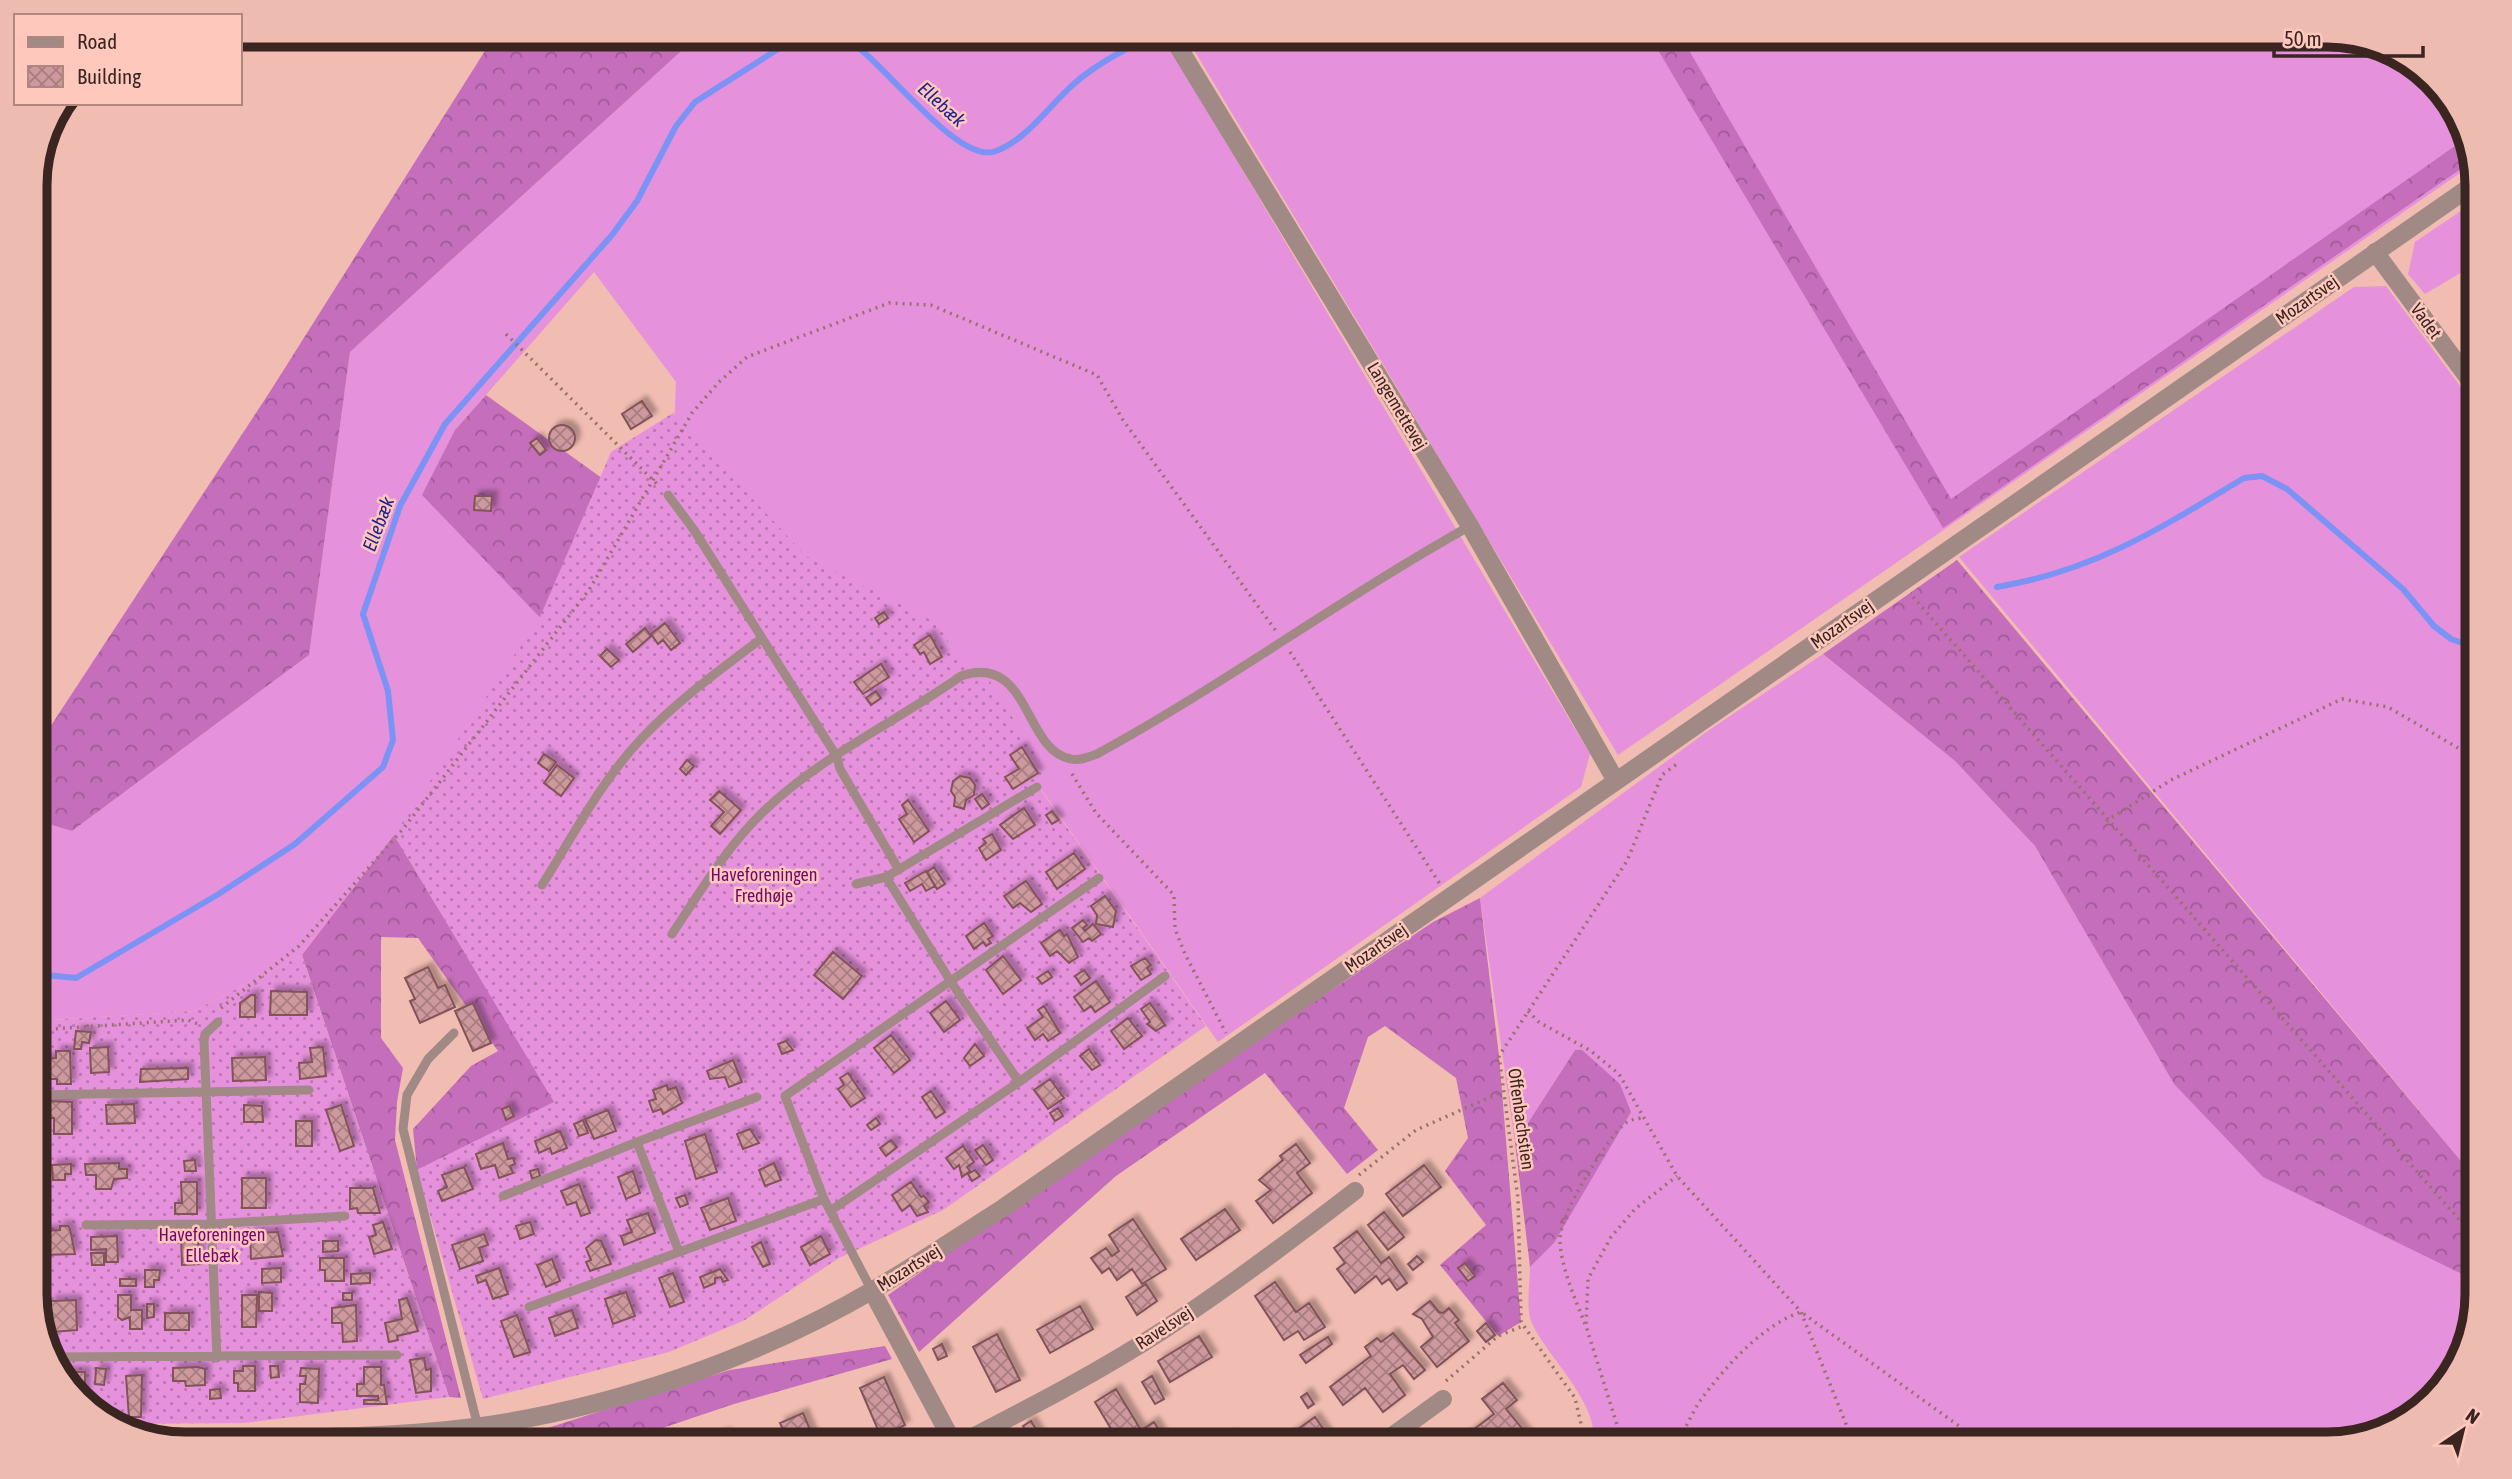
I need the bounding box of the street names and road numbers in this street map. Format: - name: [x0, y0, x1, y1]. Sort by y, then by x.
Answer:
- street label: Mozartsvej: [2271, 271, 2342, 329]
- street label: Vadet: [2407, 299, 2446, 342]
- street label: Langemettevej: [1363, 358, 1432, 453]
- street label: Mozartsvej: [1806, 595, 1877, 653]
- street label: Mozartsvej: [1340, 919, 1411, 977]
- street label: Offenbachstien: [1504, 1067, 1539, 1171]
- street label: Mozartsvej: [873, 1240, 945, 1295]
- street label: Ravelsvej: [1131, 1301, 1196, 1354]

